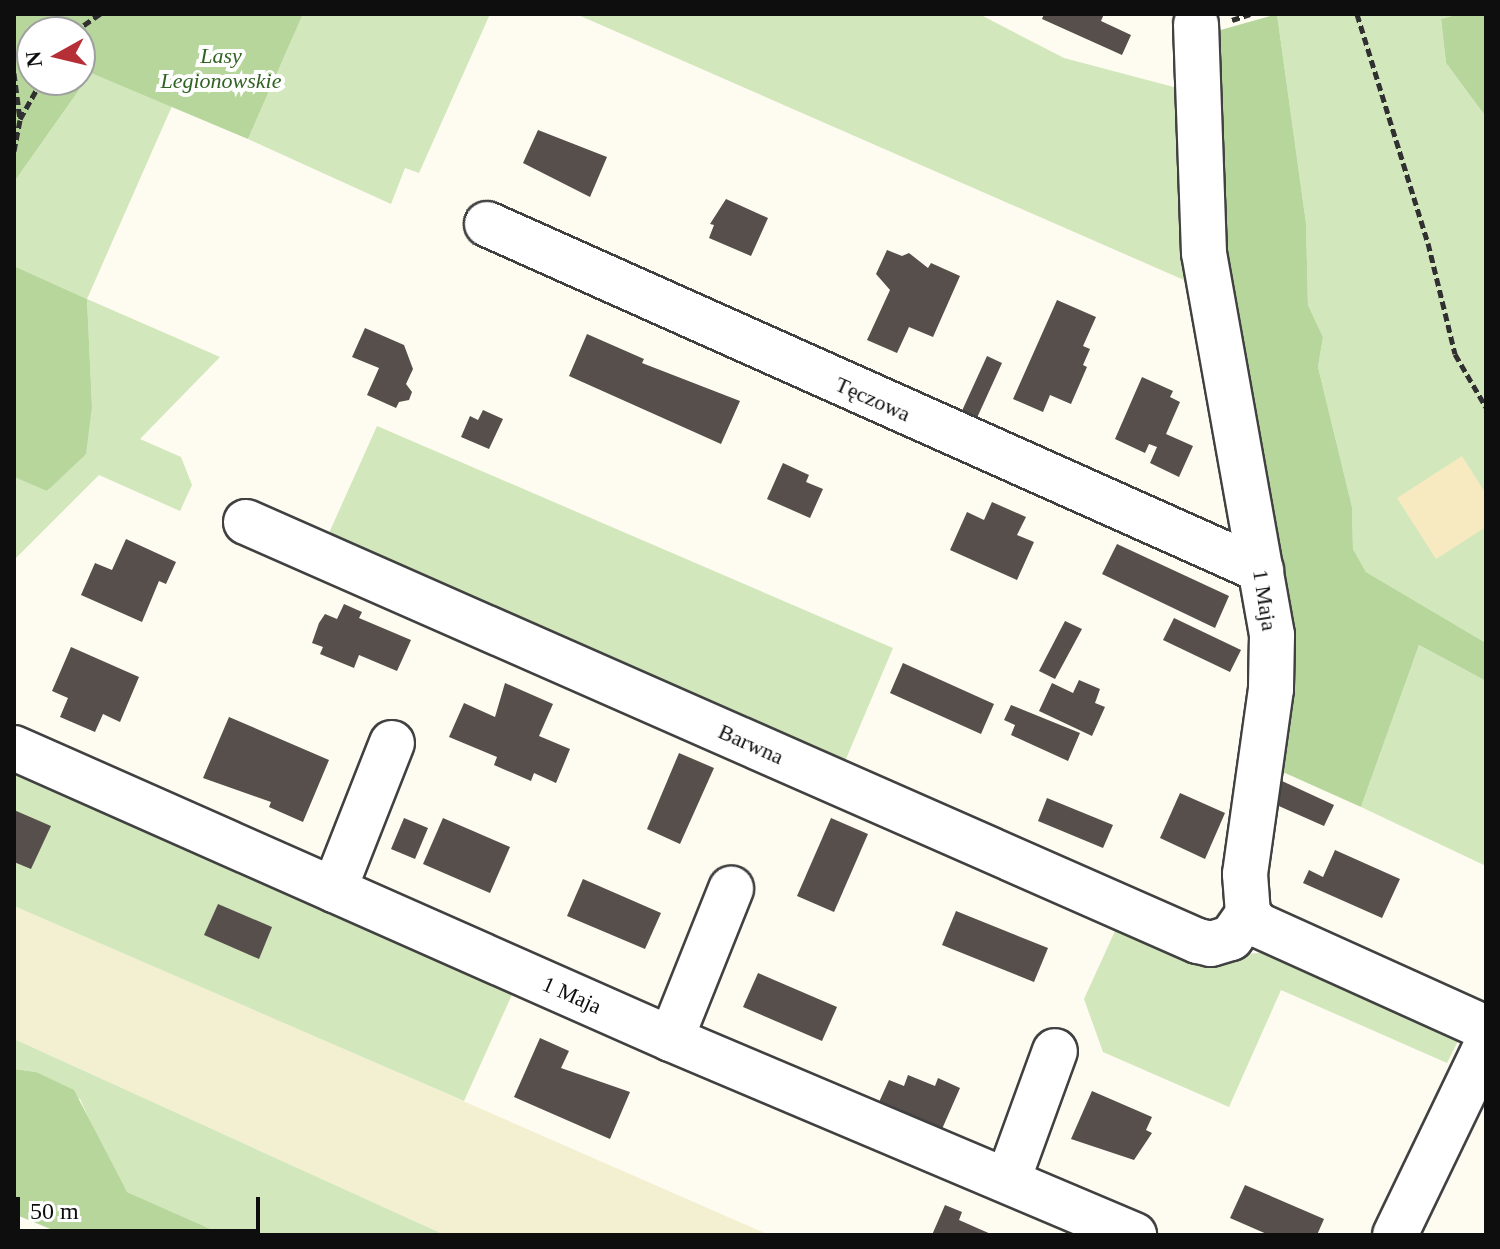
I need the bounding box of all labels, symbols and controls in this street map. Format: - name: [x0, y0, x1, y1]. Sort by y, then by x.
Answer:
- north arrow: [16, 16, 96, 96]
- park label: Lasy Legionowskie: [161, 42, 281, 94]
- text: N: [20, 50, 47, 69]
- street label: Tęczowa: [831, 371, 915, 427]
- street label: 1 Maja: [1247, 567, 1283, 633]
- street label: Barwna: [714, 718, 788, 770]
- street label: 1 Maja: [538, 970, 606, 1020]
- scale bar: [20, 1181, 264, 1231]
- text: 50 m: [30, 1198, 79, 1224]

